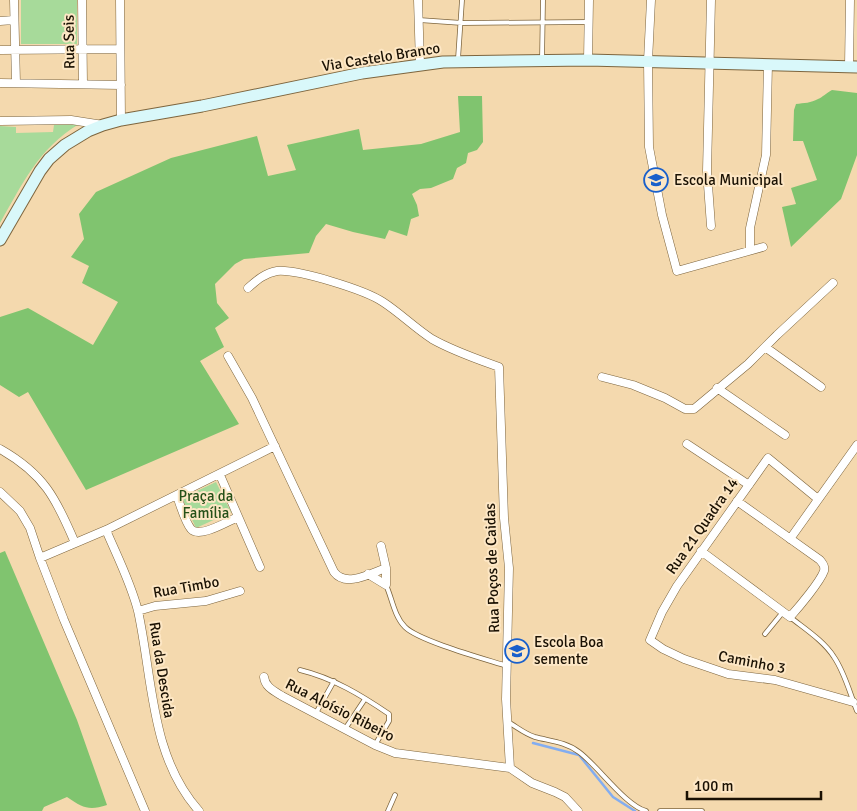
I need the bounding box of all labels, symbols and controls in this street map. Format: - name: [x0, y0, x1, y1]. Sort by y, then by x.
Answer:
- street label: Rua Seis: [60, 14, 78, 69]
- street label: Via Castelo Branco: [321, 39, 442, 75]
- school or university icon: Escola Municipal: [643, 167, 669, 193]
- place label: Escola Municipal: [674, 171, 783, 189]
- street label: Rua 21 Quadra 14: [662, 474, 742, 578]
- park label: Praça da Família: [179, 487, 233, 522]
- street label: Rua Poços de Caidas: [481, 502, 503, 633]
- street label: Rua Timbo: [151, 572, 221, 602]
- street label: Rua da Descida: [146, 621, 178, 719]
- place label: Escola Boa semente: [534, 633, 604, 668]
- school or university icon: Escola Boa semente: [504, 638, 530, 664]
- street label: Caminho 3: [717, 647, 787, 677]
- street label: Rua Aloísio Ribeiro: [282, 675, 398, 745]
- scale bar: [687, 768, 821, 800]
- text: 100 m: [694, 777, 734, 795]

